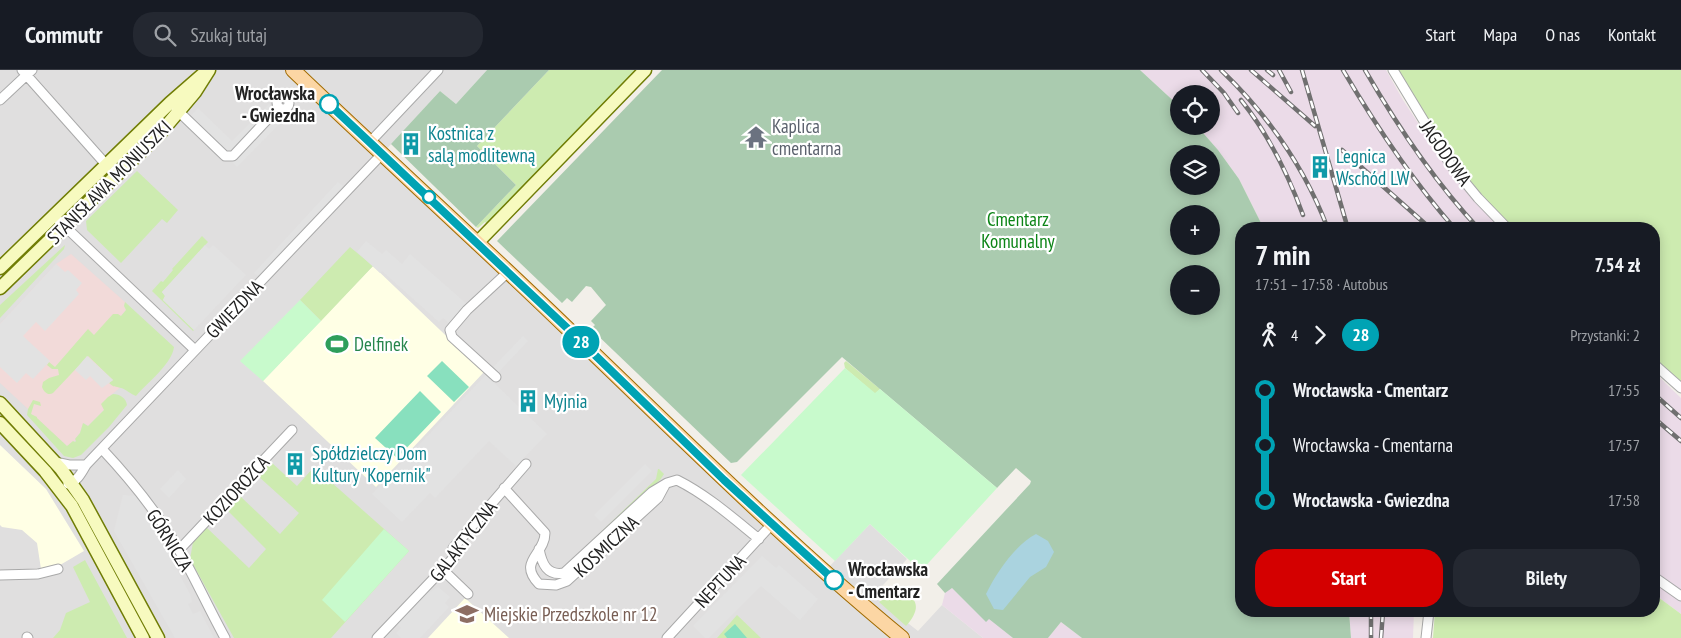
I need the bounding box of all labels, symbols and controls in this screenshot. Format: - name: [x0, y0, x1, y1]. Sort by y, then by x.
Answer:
- search box: [133, 12, 483, 57]
- text: Commutr: [25, 19, 103, 50]
- icon: search: [151, 21, 179, 49]
- text: Szukaj tutaj: [191, 23, 267, 47]
- text: Start: [1425, 23, 1455, 46]
- text: Mapa: [1483, 23, 1517, 46]
- text: O nas: [1545, 23, 1580, 46]
- text: Kontakt: [1608, 23, 1656, 46]
- place label: Wrocławska - Gwiezdna: [234, 81, 315, 127]
- map controls: [1170, 85, 1220, 315]
- button: locate: [1170, 85, 1220, 135]
- marker: Wrocławska - Gwiezdna: [319, 94, 339, 114]
- place label: Kaplica cmentarna: [772, 114, 841, 160]
- street label: STANISŁAWA MONIUSZKI: [42, 115, 176, 249]
- street label: JAGODOWA: [1414, 115, 1477, 190]
- place label: Kostnica z salą modlitewną: [428, 121, 536, 167]
- temple icon: Kaplica cmentarna: [743, 124, 769, 150]
- building icon: Kostnica z salą modlitewną: [398, 131, 424, 157]
- place label: Legnica Wschód LW: [1336, 144, 1410, 190]
- button: layers: [1170, 145, 1220, 195]
- building icon: Legnica Wschód LW: [1307, 154, 1333, 180]
- unlabelled marker: [422, 190, 436, 204]
- button: +: [1170, 205, 1220, 255]
- park label: Cmentarz Komunalny: [981, 207, 1056, 253]
- text: 7 min: [1255, 236, 1310, 273]
- text: 7.54 zł: [1594, 253, 1640, 277]
- button: −: [1170, 265, 1220, 315]
- text: 17:51 – 17:58 · Autobus: [1255, 274, 1388, 294]
- street label: GWIEZDNA: [200, 275, 268, 343]
- icon: walk: [1255, 321, 1283, 349]
- icon: forward: [1306, 321, 1334, 349]
- text: 28: [1352, 323, 1369, 346]
- text: 4: [1291, 325, 1298, 345]
- text: Przystanki: 2: [1570, 325, 1640, 345]
- line badge: 28: [558, 326, 604, 358]
- text: 28: [572, 330, 590, 353]
- sports icon: Delfinek: [324, 331, 350, 357]
- place label: Delfinek: [354, 332, 409, 356]
- text: Wrocławska - Cmentarz: [1293, 378, 1448, 402]
- text: 17:55: [1608, 380, 1640, 400]
- building icon: Myjnia: [515, 388, 541, 414]
- place label: Myjnia: [544, 389, 587, 413]
- text: Wrocławska - Cmentarna: [1293, 433, 1453, 457]
- text: 17:57: [1608, 435, 1640, 455]
- place label: Spółdzielczy Dom Kultury "Kopernik": [312, 441, 431, 487]
- street label: KOZIOROŻCA: [198, 450, 274, 530]
- building icon: Spółdzielczy Dom Kultury "Kopernik": [282, 451, 308, 477]
- text: Wrocławska - Gwiezdna: [1293, 488, 1450, 512]
- text: 17:58: [1608, 490, 1640, 510]
- street label: GALAKTYCZNA: [424, 496, 502, 586]
- street label: GÓRNICZA: [142, 504, 198, 576]
- street label: KOSMICZNA: [569, 510, 643, 582]
- street label: NEPTUNA: [689, 549, 751, 613]
- button: Start: [1255, 549, 1443, 607]
- button: Bilety: [1453, 549, 1640, 607]
- place label: Wrocławska - Cmentarz: [847, 557, 928, 603]
- marker: Wrocławska - Cmentarz: [824, 570, 844, 590]
- school or university icon: Miejskie Przedszkole nr 12: [454, 601, 480, 627]
- place label: Miejskie Przedszkole nr 12: [484, 602, 658, 626]

